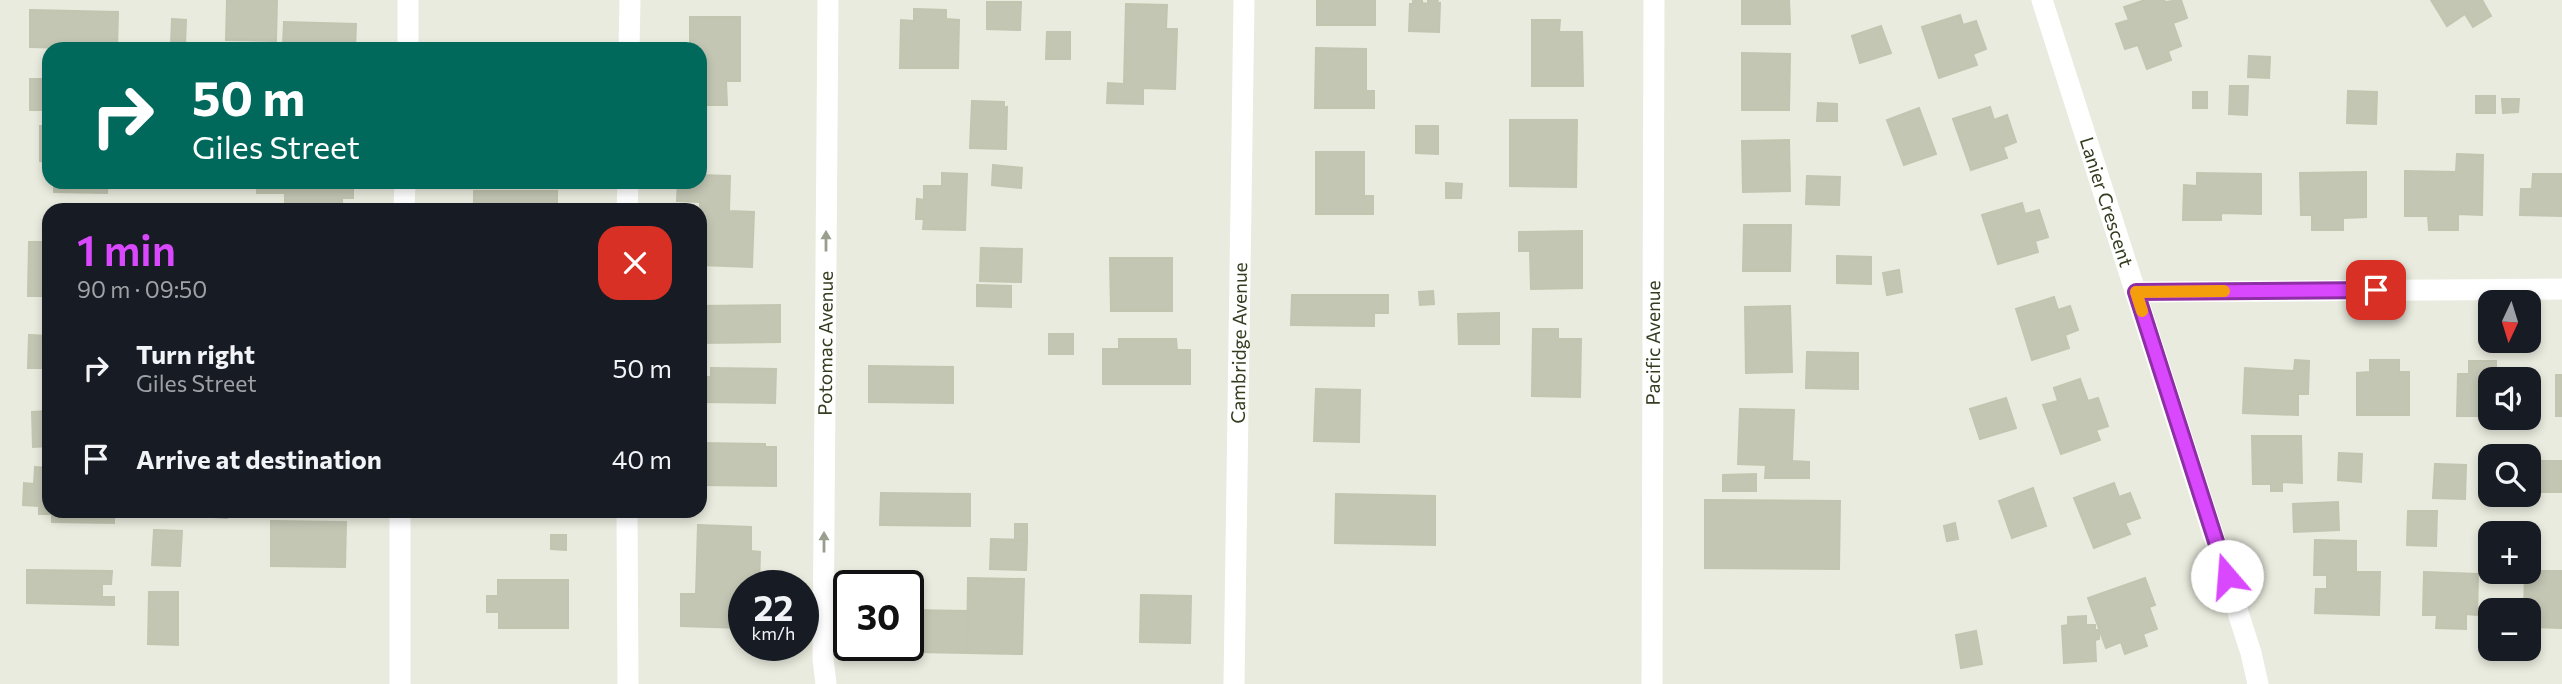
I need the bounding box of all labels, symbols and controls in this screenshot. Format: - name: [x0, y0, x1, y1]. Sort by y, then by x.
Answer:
- text: 50 m: [192, 66, 305, 126]
- icon: right: [77, 70, 168, 161]
- text: Giles Street: [192, 126, 360, 166]
- street label: Lanier Crescent: [2076, 134, 2139, 270]
- text: 1 min: [77, 223, 176, 275]
- button: close: [598, 226, 672, 300]
- one-way arrow: [820, 230, 832, 252]
- pin: [2346, 260, 2406, 320]
- street label: Cambridge Avenue: [1226, 262, 1251, 424]
- street label: Potomac Avenue: [813, 271, 837, 416]
- icon: arrive: [2357, 271, 2395, 309]
- text: 90 m · 09:50: [77, 275, 207, 303]
- street label: Pacific Avenue: [1641, 280, 1664, 406]
- north arrow: [2478, 290, 2541, 354]
- map controls: [2478, 290, 2541, 661]
- text: Turn right: [136, 338, 255, 369]
- icon: right: [77, 349, 115, 387]
- text: 50 m: [612, 352, 672, 383]
- button: sound: [2478, 367, 2541, 430]
- text: Giles Street: [136, 369, 257, 397]
- icon: arrive: [77, 440, 115, 478]
- text: Arrive at destination: [136, 443, 382, 474]
- text: 40 m: [612, 443, 672, 474]
- button: search: [2478, 444, 2541, 507]
- button: +: [2478, 521, 2541, 584]
- one-way arrow: [818, 531, 830, 553]
- position arrow: [2190, 539, 2264, 613]
- speed limit sign: 30: [833, 570, 924, 661]
- text: 22: [754, 585, 793, 628]
- button: −: [2478, 598, 2541, 661]
- text: km/h: [752, 622, 795, 644]

